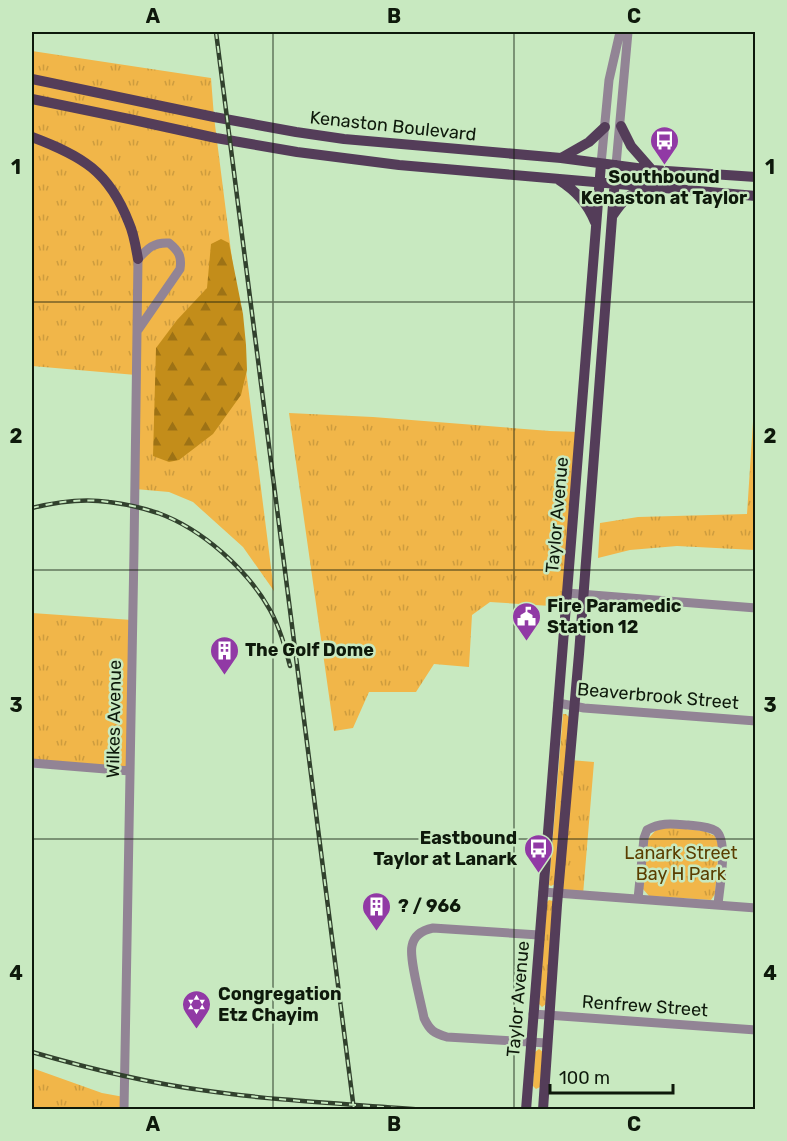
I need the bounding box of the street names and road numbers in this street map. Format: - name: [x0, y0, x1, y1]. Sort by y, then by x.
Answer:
- street label: Kenaston Boulevard: [309, 106, 477, 146]
- street label: Taylor Avenue: [541, 456, 573, 574]
- street label: Wilkes Avenue: [102, 660, 126, 778]
- street label: Beaverbrook Street: [576, 678, 740, 714]
- street label: Taylor Avenue: [502, 940, 534, 1058]
- street label: Renfrew Street: [581, 991, 709, 1021]

